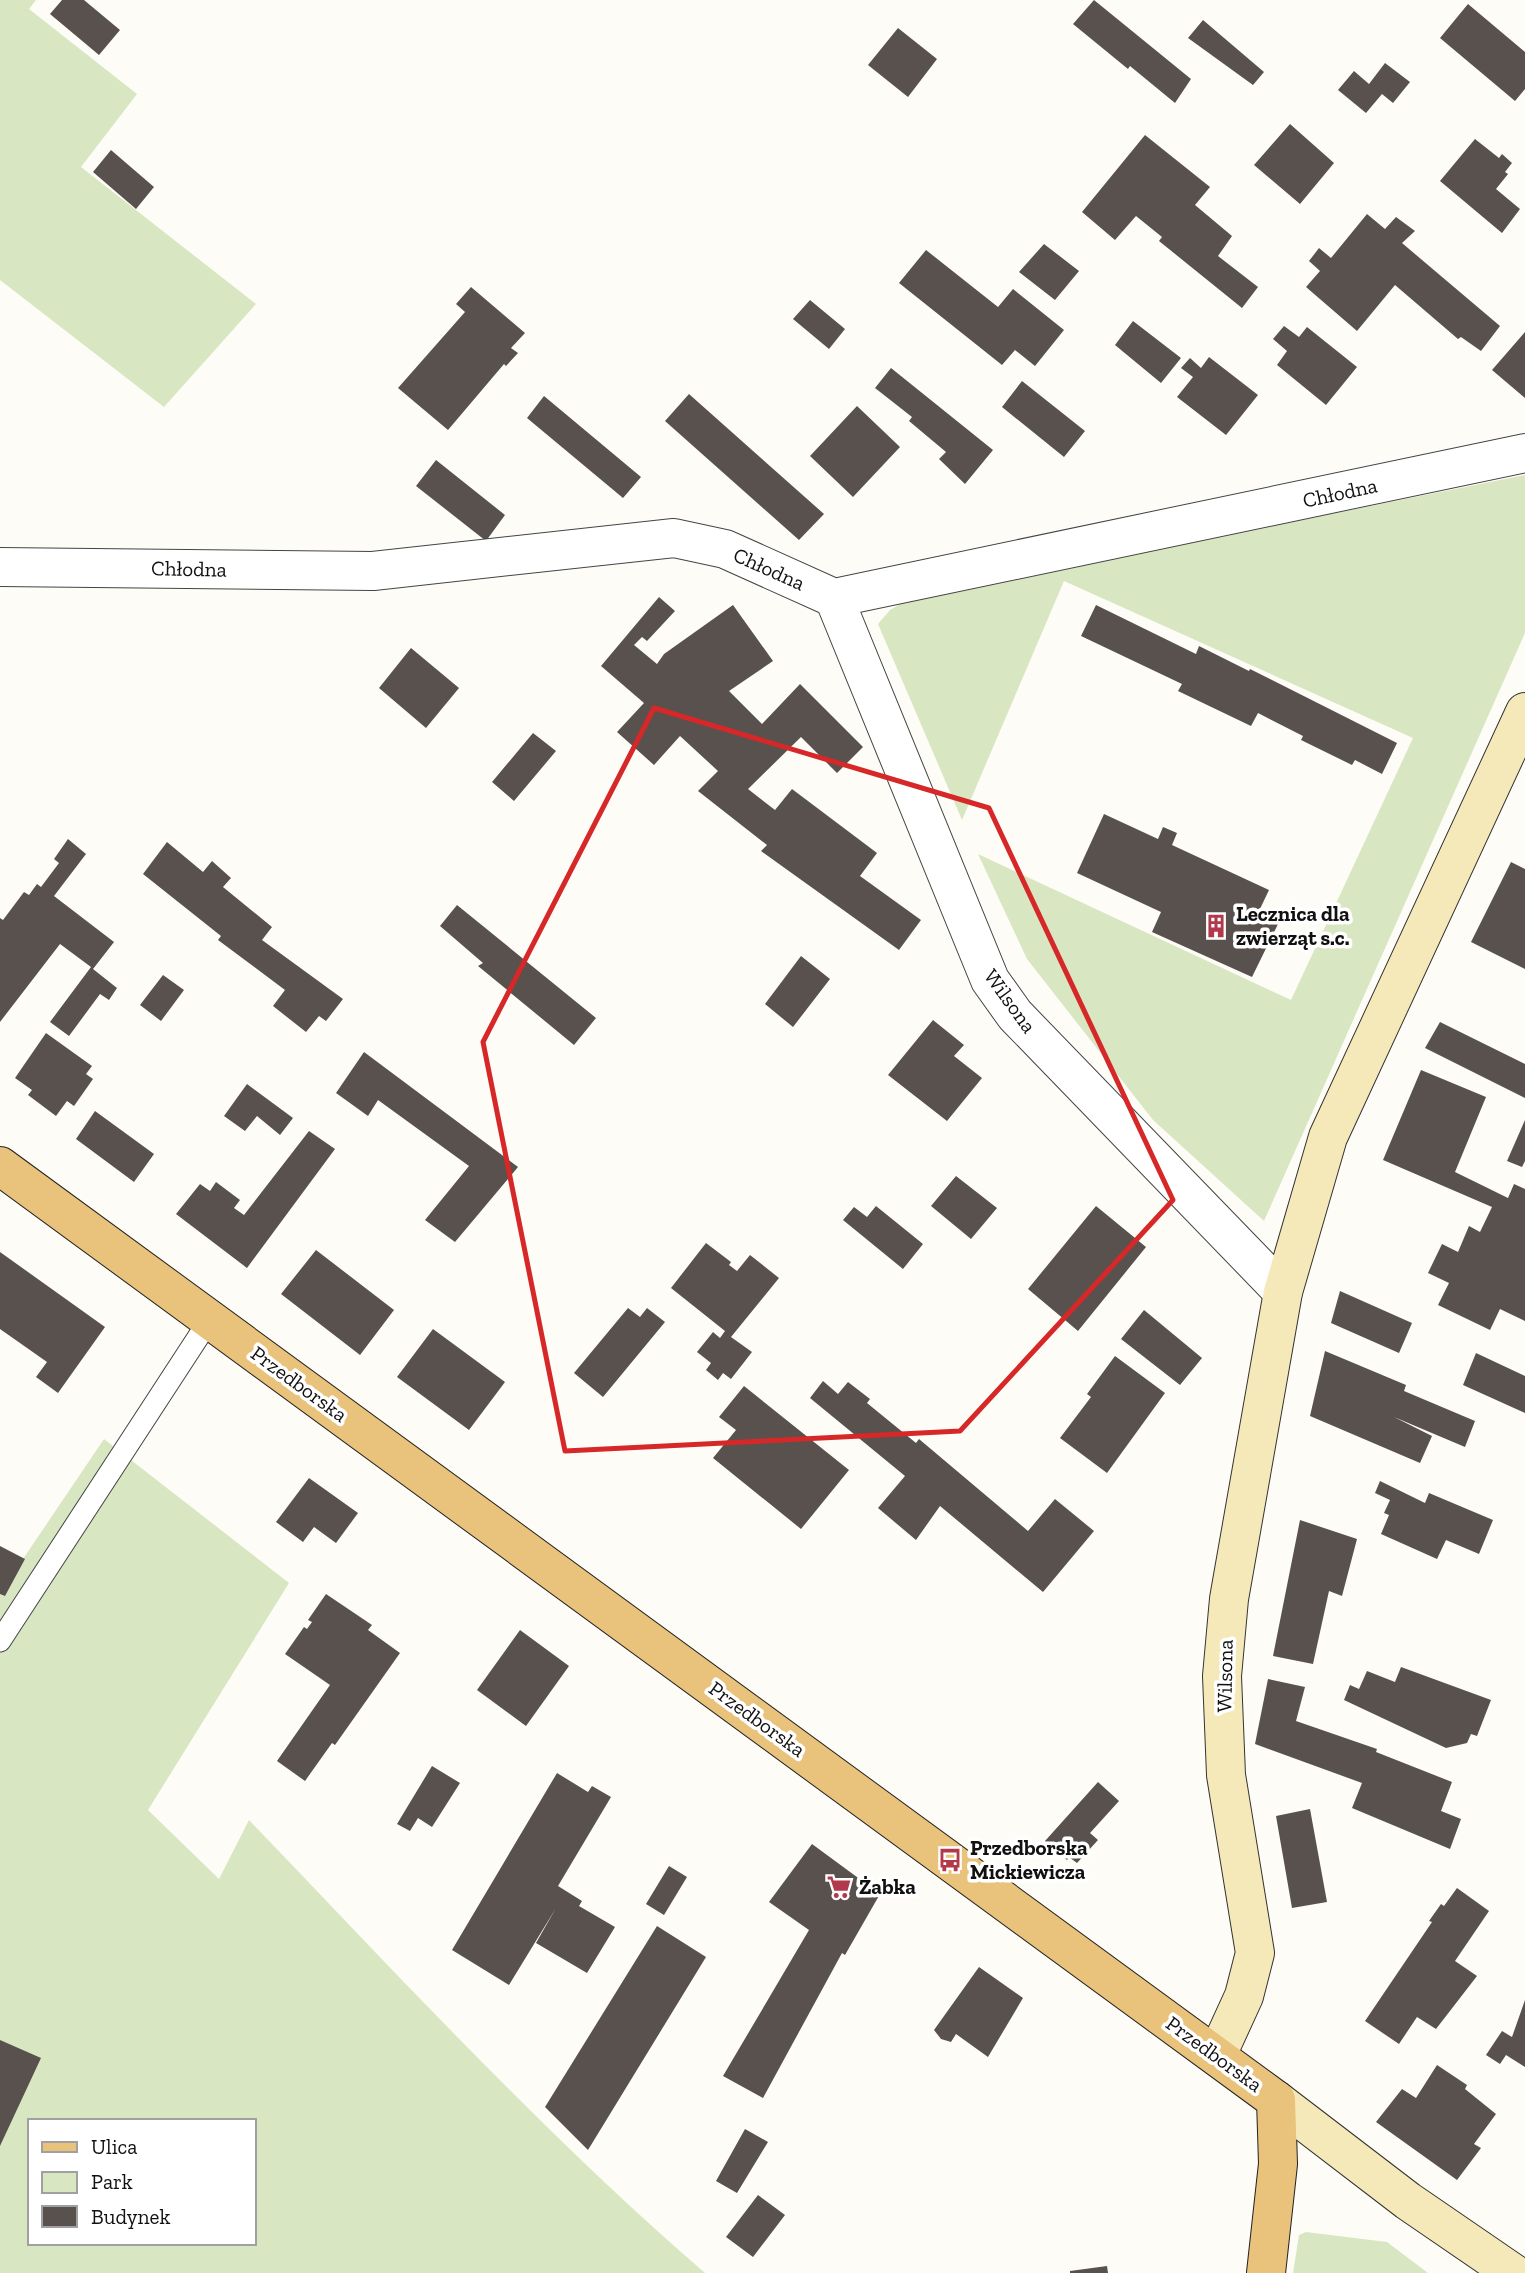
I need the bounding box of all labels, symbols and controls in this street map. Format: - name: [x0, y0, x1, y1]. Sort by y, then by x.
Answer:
- street label: Chłodna: [1300, 472, 1379, 513]
- street label: Chłodna: [730, 542, 809, 595]
- street label: Chłodna: [151, 555, 227, 582]
- place label: Lecznica dla zwierząt s.c.: [1236, 901, 1350, 950]
- building icon: Lecznica dla zwierząt s.c.: [1202, 912, 1230, 940]
- street label: Wilsona: [979, 964, 1042, 1038]
- street label: Przedborska: [246, 1340, 352, 1427]
- street label: Wilsona: [1211, 1639, 1238, 1713]
- street label: Przedborska: [704, 1675, 810, 1762]
- place label: Przedborska Mickiewicza: [970, 1835, 1088, 1884]
- bus stop icon: Przedborska Mickiewicza: [936, 1846, 964, 1874]
- supermarket icon: Żabka: [825, 1873, 853, 1901]
- place label: Żabka: [859, 1874, 916, 1899]
- street label: Przedborska: [1161, 2010, 1267, 2097]
- legend: [28, 2119, 256, 2245]
- text: Ulica: [91, 2134, 137, 2159]
- text: Park: [91, 2169, 133, 2194]
- text: Budynek: [91, 2204, 170, 2229]

